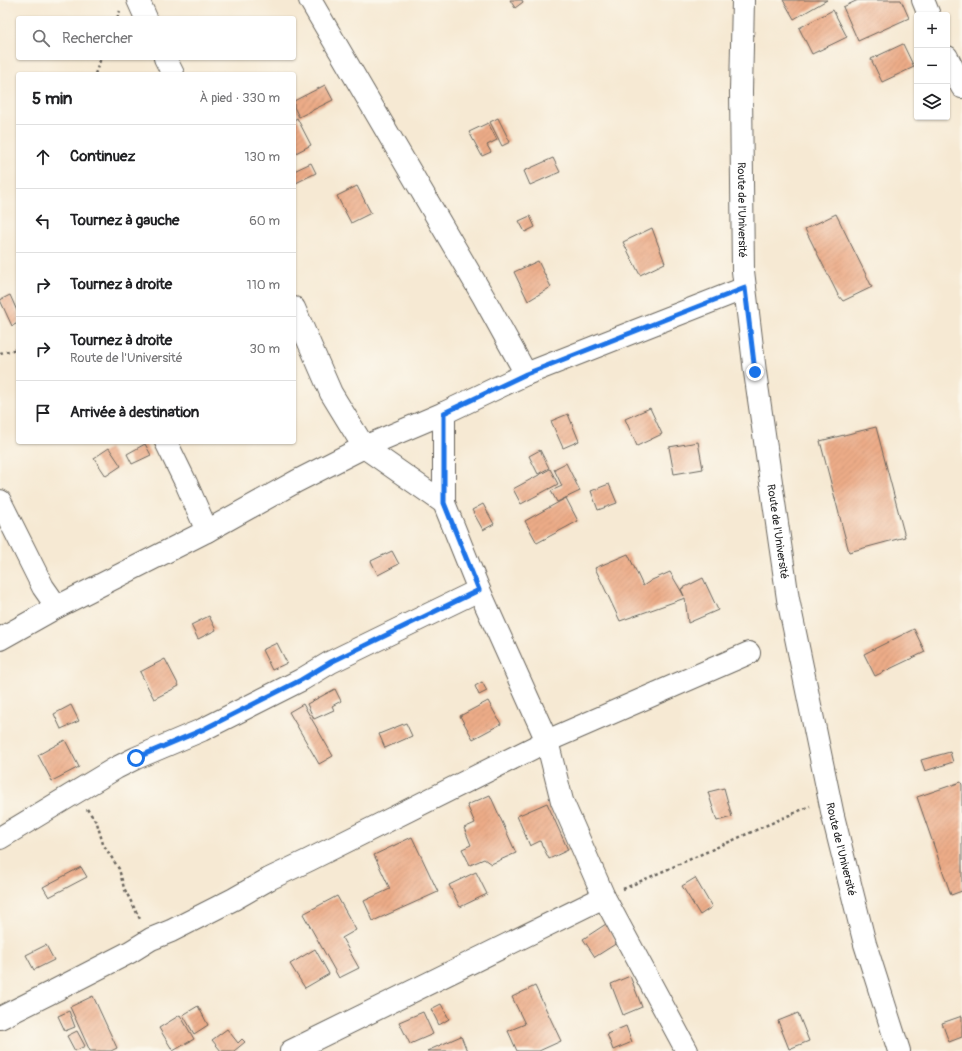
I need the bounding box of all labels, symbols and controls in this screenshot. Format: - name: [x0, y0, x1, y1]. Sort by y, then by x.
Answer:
- map controls: [914, 12, 950, 120]
- button: +: [914, 12, 950, 48]
- search box: [16, 16, 296, 60]
- icon: search: [30, 27, 52, 49]
- text: Rechercher: [62, 29, 133, 48]
- button: −: [914, 48, 950, 84]
- button: layers: [914, 84, 950, 120]
- text: 5 min: [32, 88, 72, 109]
- text: À pied · 330 m: [200, 90, 280, 106]
- icon: ahead: [32, 146, 54, 168]
- text: Continuez: [70, 147, 135, 166]
- text: 130 m: [244, 149, 280, 165]
- street label: Route de l'Université: [735, 162, 749, 258]
- icon: left: [32, 210, 54, 232]
- text: Tournez à gauche: [70, 211, 180, 230]
- text: 60 m: [249, 213, 280, 229]
- icon: right: [32, 274, 54, 296]
- text: Tournez à droite: [70, 275, 172, 294]
- text: 110 m: [247, 277, 280, 293]
- text: Tournez à droite: [70, 331, 172, 350]
- icon: right: [32, 338, 54, 360]
- text: 30 m: [250, 341, 280, 357]
- text: Route de l'Université: [70, 350, 183, 366]
- route end: [746, 363, 764, 381]
- icon: arrive: [32, 402, 54, 424]
- text: Arrivée à destination: [70, 403, 199, 422]
- street label: Route de l'Université: [765, 483, 792, 580]
- route start: [127, 749, 145, 767]
- street label: Route de l'Université: [824, 801, 859, 897]

